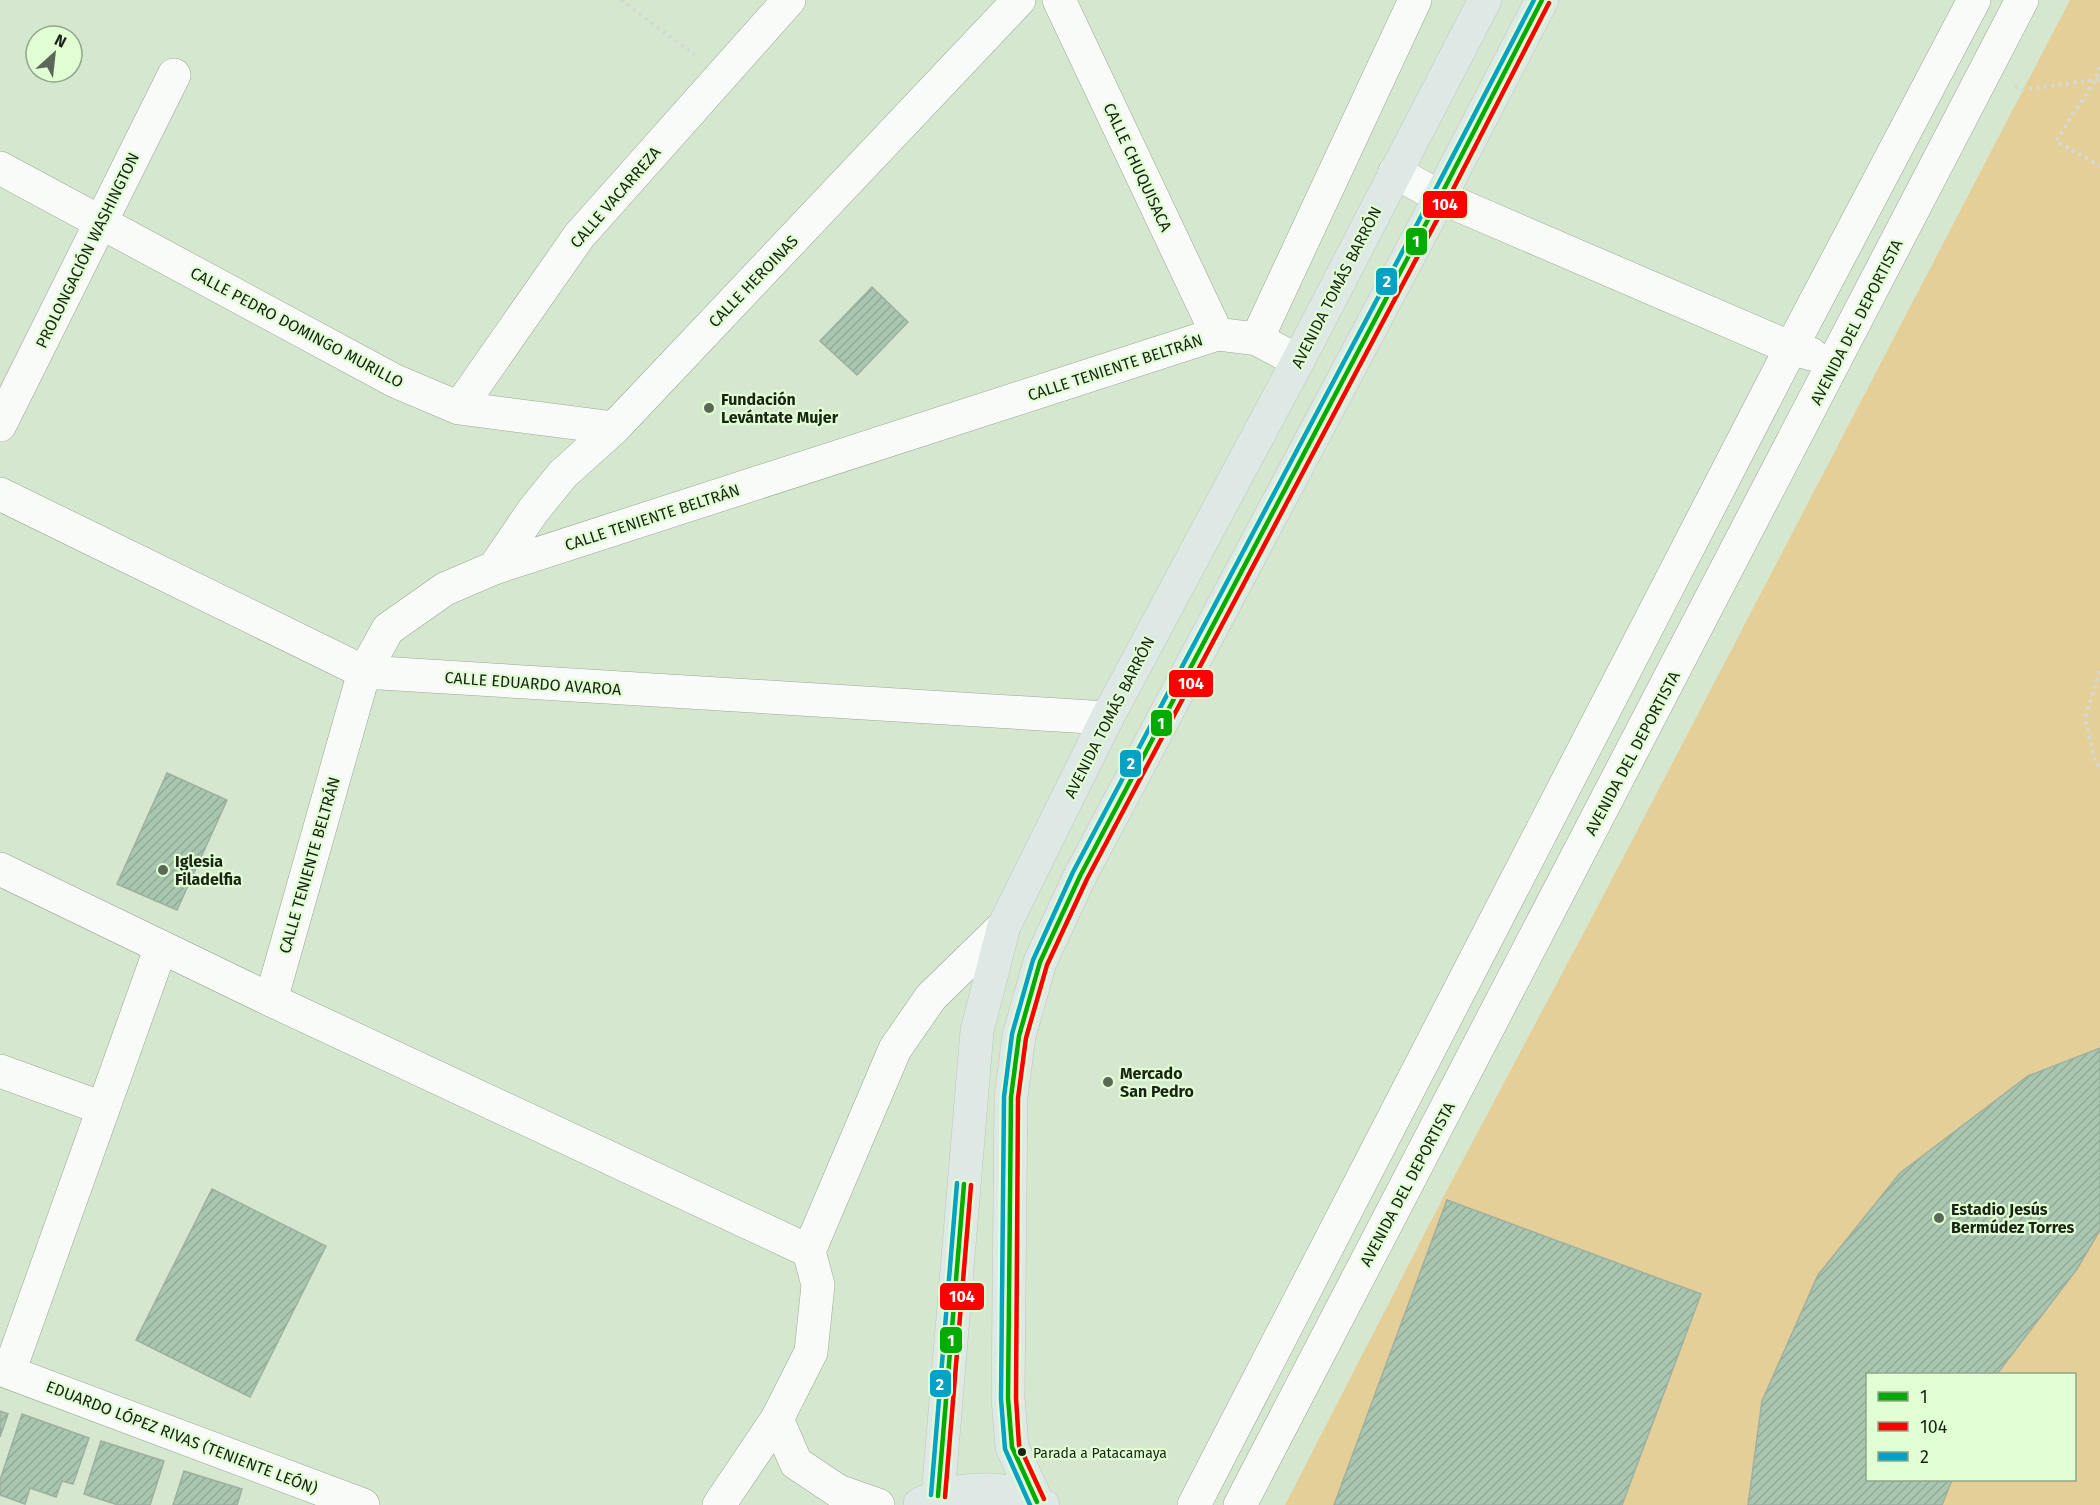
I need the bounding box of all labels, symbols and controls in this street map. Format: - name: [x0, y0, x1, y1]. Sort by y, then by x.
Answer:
- north arrow: [24, 24, 84, 84]
- text: N: [52, 30, 70, 52]
- street label: CALLE CHUQUISACA: [1099, 100, 1176, 235]
- street label: CALLE VACARREZA: [566, 142, 665, 252]
- street label: PROLONGACIÓN WASHINGTON: [31, 149, 143, 351]
- line badge: 104: [1422, 190, 1468, 219]
- text: 104: [1432, 195, 1458, 214]
- street label: AVENIDA TOMÁS BARRÓN: [1286, 203, 1386, 371]
- line badge: 1: [1405, 227, 1428, 256]
- street label: CALLE HEROINAS: [705, 231, 802, 331]
- text: 1: [1412, 232, 1420, 251]
- street label: AVENIDA DEL DEPORTISTA: [1806, 236, 1907, 408]
- street label: CALLE PEDRO DOMINGO MURILLO: [187, 263, 406, 392]
- line badge: 2: [1375, 267, 1398, 296]
- text: 2: [1383, 272, 1391, 291]
- street label: CALLE TENIENTE BELTRÁN: [1025, 329, 1205, 405]
- place label: Fundación Levántate Mujer: [721, 390, 839, 427]
- marker: Fundación Levántate Mujer: [702, 401, 716, 415]
- street label: CALLE TENIENTE BELTRÁN: [562, 479, 742, 555]
- street label: AVENIDA TOMÁS BARRÓN: [1059, 633, 1159, 801]
- street label: AVENIDA DEL DEPORTISTA: [1581, 667, 1684, 839]
- street label: CALLE EDUARDO AVAROA: [444, 668, 623, 699]
- line badge: 104: [1168, 669, 1214, 698]
- text: 104: [1178, 674, 1204, 693]
- line badge: 1: [1150, 709, 1173, 737]
- text: 1: [1157, 714, 1165, 733]
- line badge: 2: [1119, 749, 1142, 778]
- text: 2: [1127, 754, 1135, 773]
- street label: CALLE TENIENTE BELTRÁN: [274, 774, 344, 956]
- place label: Iglesia Filadelfia: [175, 852, 242, 889]
- marker: Iglesia Filadelfia: [156, 863, 170, 877]
- place label: Mercado San Pedro: [1120, 1064, 1194, 1101]
- marker: Mercado San Pedro: [1101, 1075, 1115, 1089]
- street label: AVENIDA DEL DEPORTISTA: [1356, 1098, 1459, 1270]
- place label: Estadio Jesús Bermúdez Torres: [1951, 1200, 2075, 1237]
- marker: Estadio Jesús Bermúdez Torres: [1932, 1211, 1946, 1225]
- line badge: 104: [939, 1282, 985, 1311]
- text: 104: [949, 1287, 975, 1306]
- line badge: 1: [939, 1326, 963, 1354]
- text: 1: [947, 1331, 955, 1350]
- line badge: 2: [929, 1369, 952, 1398]
- legend: [1866, 1373, 2076, 1481]
- text: 2: [936, 1375, 944, 1394]
- street label: EDUARDO LÓPEZ RIVAS (TENIENTE LEÓN): [43, 1376, 321, 1498]
- text: 1: [1920, 1386, 1928, 1408]
- text: 104: [1920, 1416, 1948, 1438]
- place label: Parada a Patacamaya: [1033, 1445, 1167, 1462]
- marker: Parada a Patacamaya: [1016, 1446, 1028, 1458]
- text: 2: [1920, 1446, 1929, 1468]

